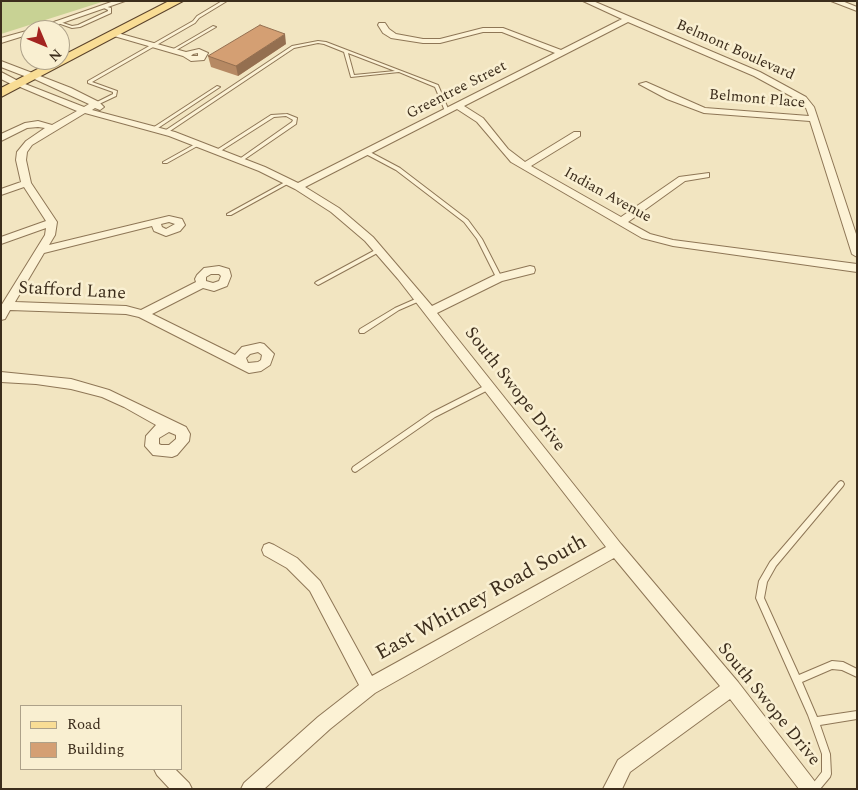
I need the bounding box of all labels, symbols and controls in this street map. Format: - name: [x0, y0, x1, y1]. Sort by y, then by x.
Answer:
- street label: Belmont Boulevard: [673, 17, 797, 85]
- north arrow: [20, 20, 70, 70]
- text: N: [44, 44, 67, 67]
- street label: Greentree Street: [404, 58, 510, 124]
- street label: Belmont Place: [708, 87, 806, 113]
- street label: Indian Avenue: [560, 165, 654, 227]
- street label: Stafford Lane: [18, 278, 126, 306]
- street label: South Swope Drive: [459, 324, 569, 456]
- street label: East Whitney Road South: [372, 531, 592, 667]
- street label: South Swope Drive: [712, 639, 824, 771]
- legend: [20, 705, 182, 770]
- text: Road: [67, 713, 101, 736]
- text: Building: [67, 738, 124, 761]

